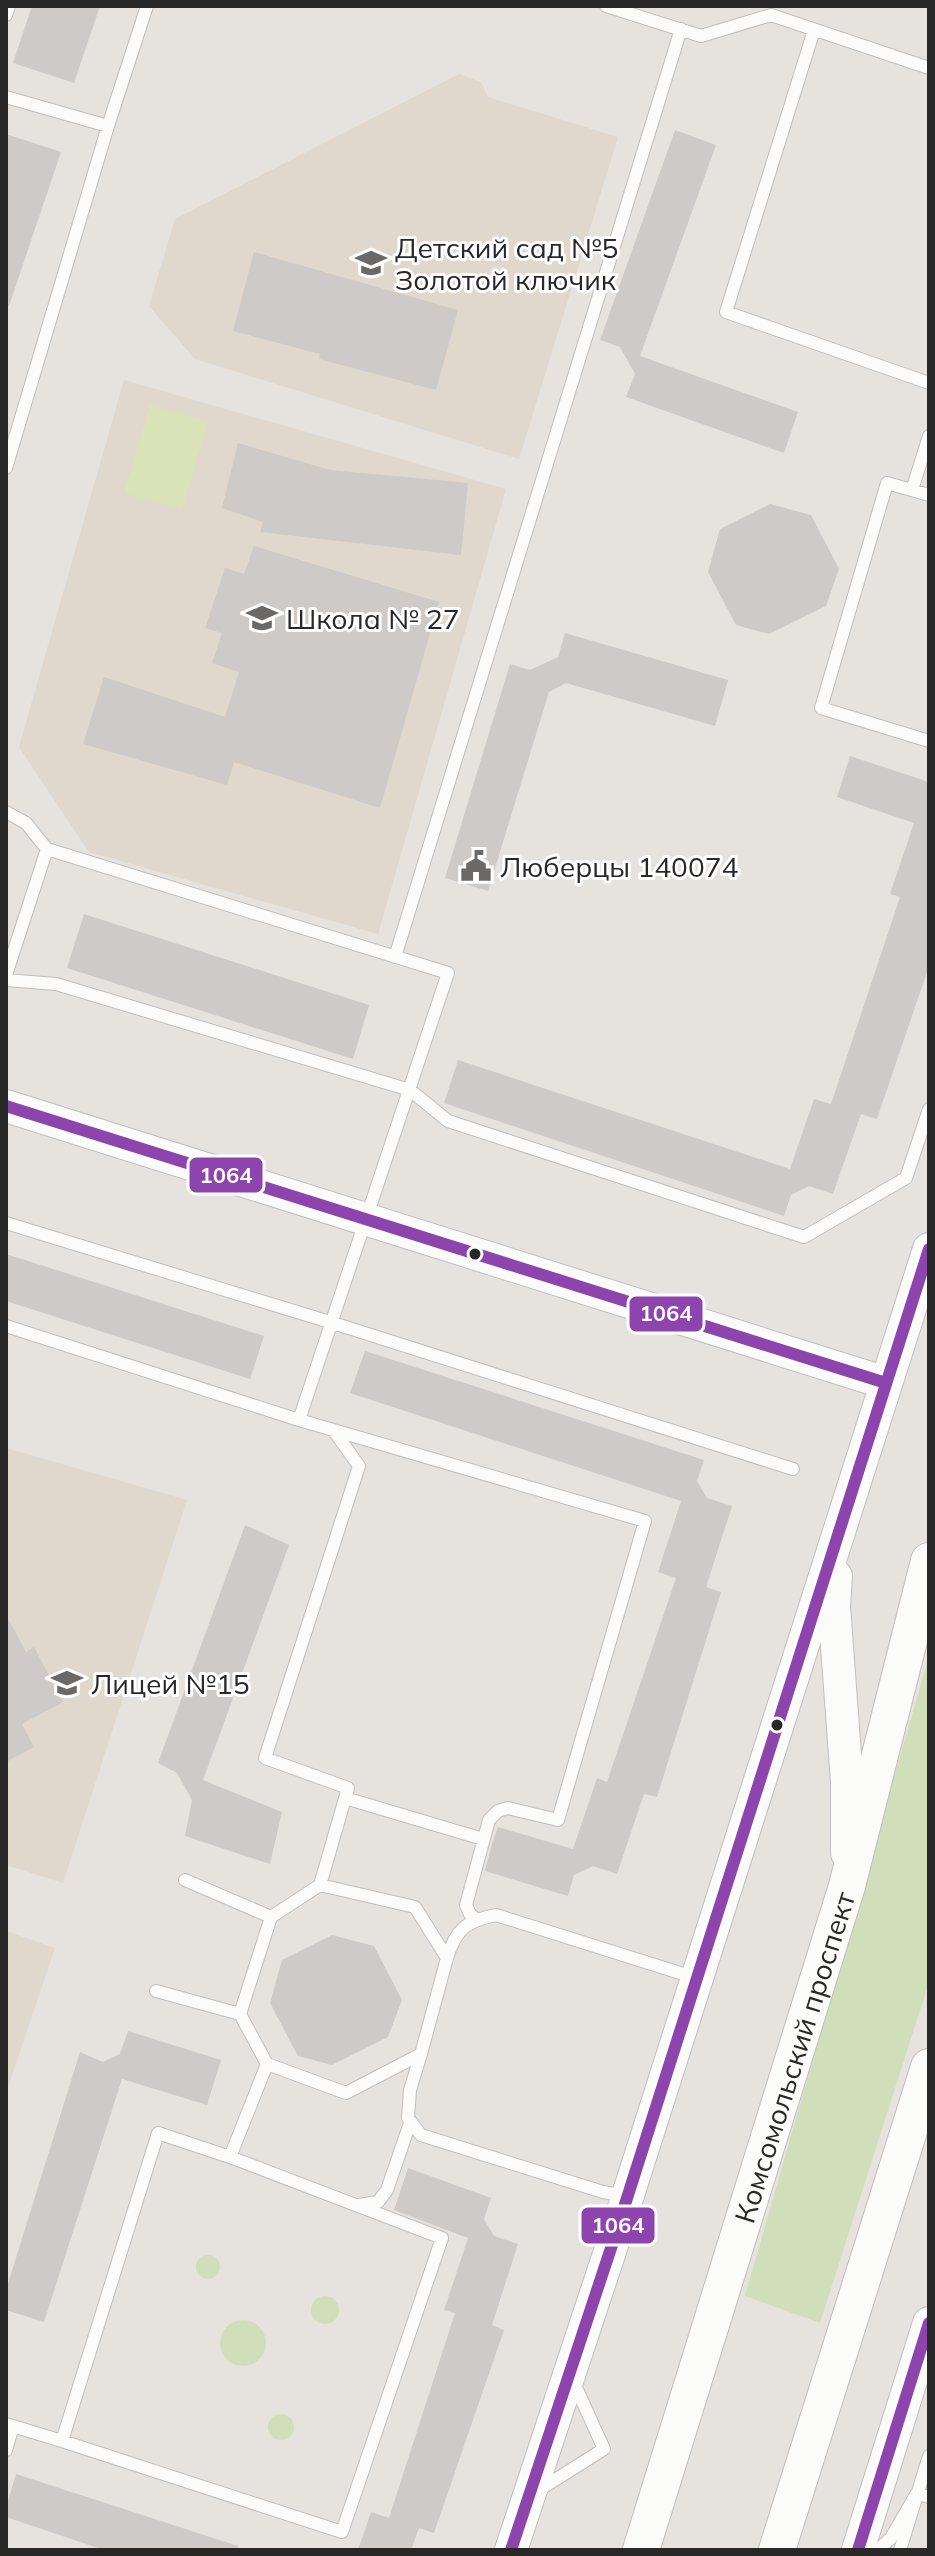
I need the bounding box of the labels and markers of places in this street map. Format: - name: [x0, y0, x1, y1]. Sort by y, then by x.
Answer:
- place label: Детский сад №5 Золотой ключик: [395, 230, 618, 297]
- school or university icon: Детский сад №5 Золотой ключик: [354, 246, 388, 280]
- school or university icon: Школа № 27: [245, 601, 279, 635]
- place label: Школа № 27: [286, 601, 460, 636]
- public building icon: Люберцы 140074: [459, 849, 493, 883]
- place label: Люберцы 140074: [500, 849, 739, 884]
- unlabelled marker: [467, 1246, 483, 1262]
- school or university icon: Лицей №15: [50, 1666, 84, 1700]
- place label: Лицей №15: [91, 1666, 250, 1701]
- unlabelled marker: [769, 1717, 785, 1733]

